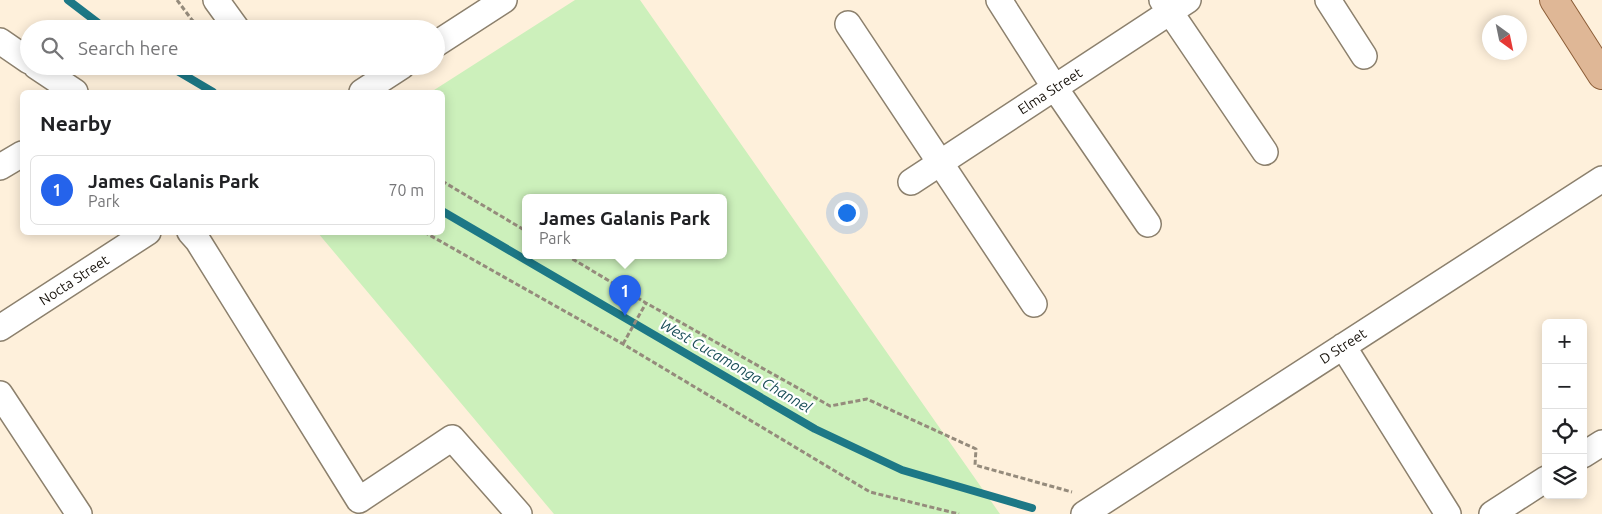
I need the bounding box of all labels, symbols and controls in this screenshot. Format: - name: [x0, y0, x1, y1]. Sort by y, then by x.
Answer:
- north arrow: [1482, 15, 1527, 60]
- search box: [20, 20, 445, 75]
- icon: search: [38, 34, 66, 62]
- text: Search here: [78, 37, 178, 59]
- street label: Elma Street: [1015, 64, 1085, 118]
- text: Nearby: [40, 111, 111, 135]
- text: James Galanis Park: [88, 170, 259, 192]
- text: 1: [52, 181, 62, 199]
- text: 70 m: [388, 181, 424, 199]
- text: Park: [88, 192, 120, 210]
- popup: [522, 194, 727, 259]
- your location: [834, 200, 860, 226]
- text: James Galanis Park: [539, 207, 710, 229]
- text: Park: [539, 229, 571, 247]
- street label: Nocta Street: [36, 251, 112, 308]
- pin: 1: [609, 275, 641, 316]
- water label: West Cucamonga Channel: [658, 315, 816, 416]
- map controls: [1542, 319, 1587, 499]
- button: +: [1542, 319, 1587, 364]
- street label: D Street: [1317, 325, 1370, 367]
- button: −: [1542, 364, 1587, 409]
- button: locate: [1542, 409, 1587, 454]
- button: layers: [1542, 454, 1587, 499]

